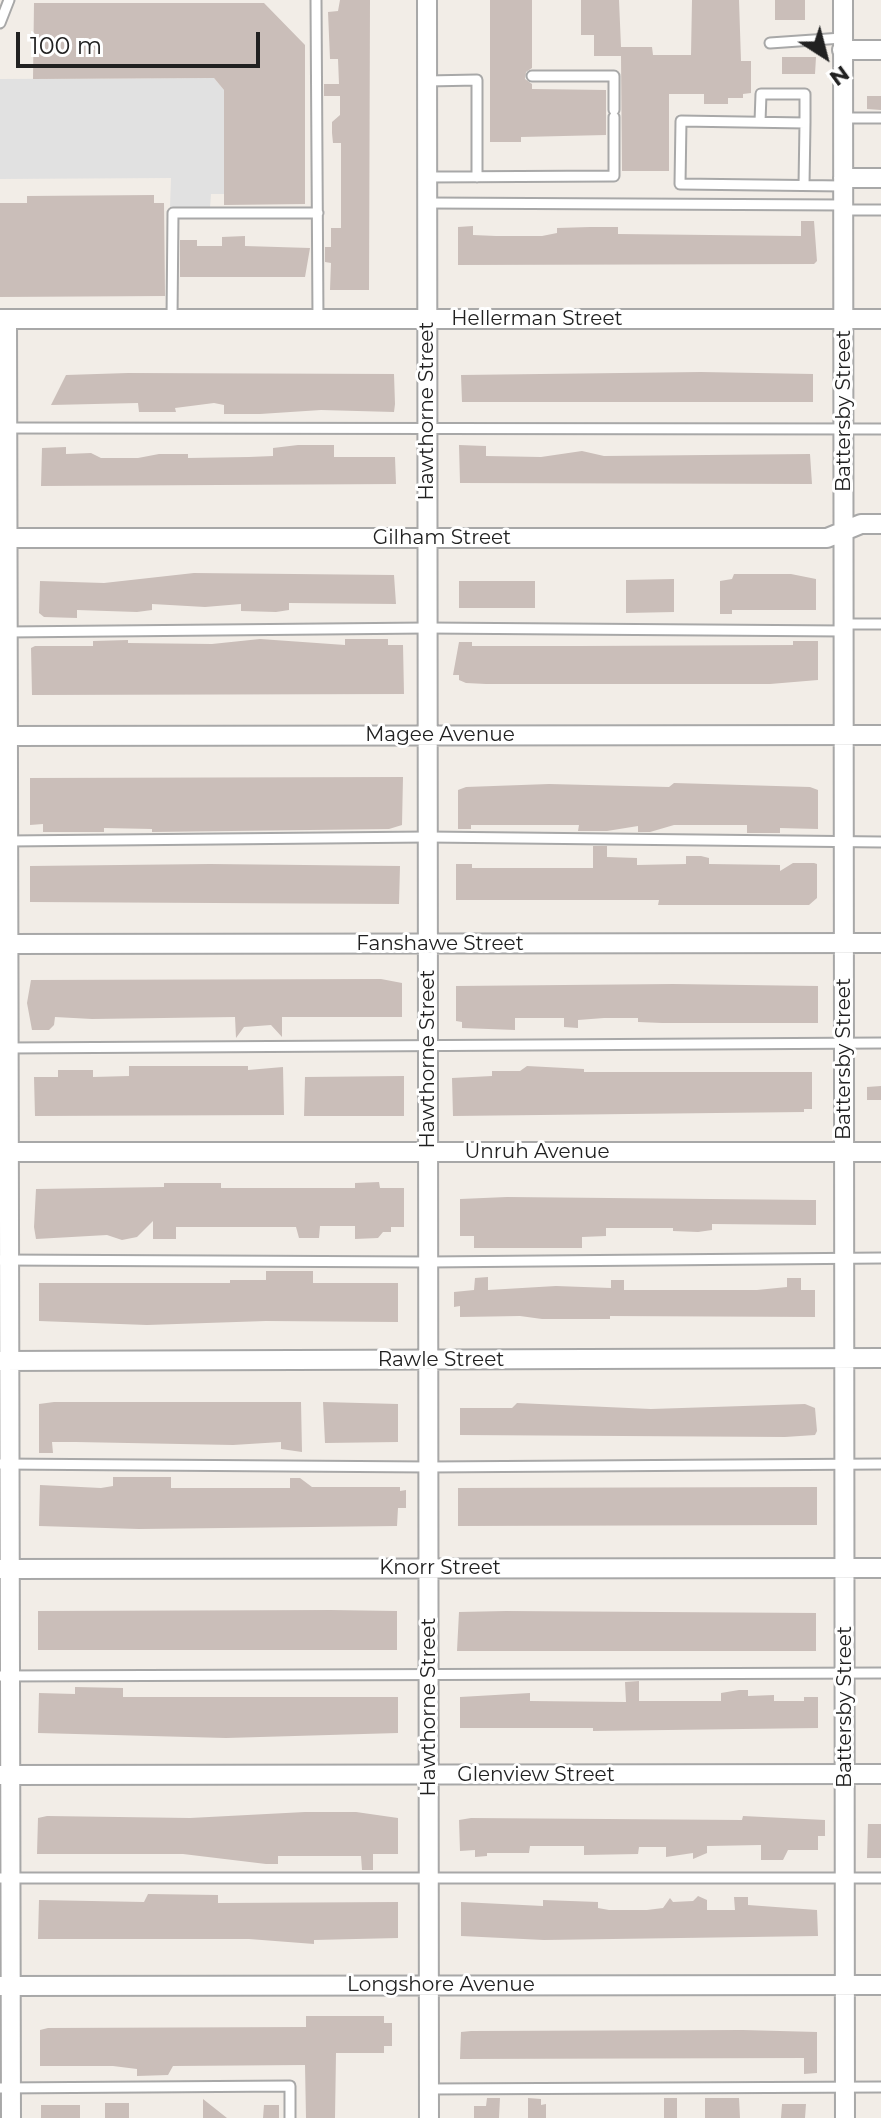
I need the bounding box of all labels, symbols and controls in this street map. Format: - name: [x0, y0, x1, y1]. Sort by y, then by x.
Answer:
- scale bar: [20, 16, 264, 66]
- north arrow: [785, 16, 865, 96]
- text: 100 m: [30, 31, 102, 60]
- text: N: [824, 60, 855, 92]
- street label: Hellerman Street: [451, 307, 623, 331]
- street label: Hawthorne Street: [415, 322, 439, 500]
- street label: Battersby Street: [832, 330, 856, 492]
- street label: Gilham Street: [373, 526, 511, 550]
- street label: Magee Avenue: [365, 723, 515, 747]
- street label: Fanshawe Street: [356, 932, 524, 956]
- street label: Hawthorne Street: [416, 970, 440, 1148]
- street label: Battersby Street: [832, 978, 856, 1140]
- street label: Unruh Avenue: [464, 1140, 610, 1164]
- street label: Rawle Street: [378, 1348, 504, 1372]
- street label: Knorr Street: [379, 1556, 501, 1580]
- street label: Hawthorne Street: [417, 1618, 441, 1796]
- street label: Battersby Street: [833, 1626, 857, 1788]
- street label: Glenview Street: [457, 1763, 615, 1787]
- street label: Longshore Avenue: [347, 1973, 535, 1997]

